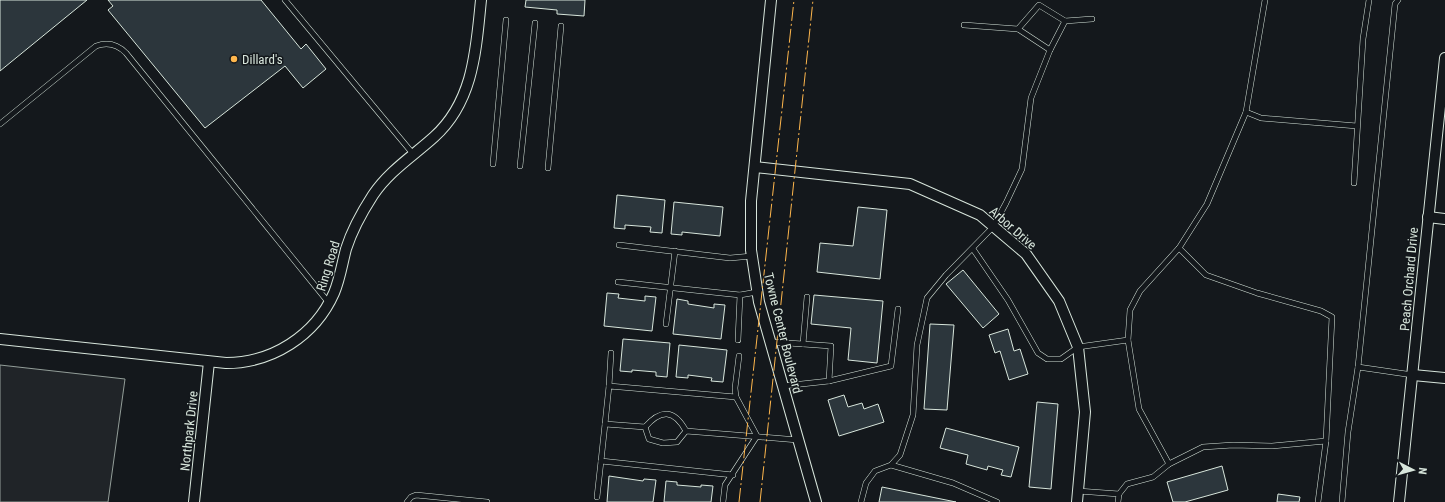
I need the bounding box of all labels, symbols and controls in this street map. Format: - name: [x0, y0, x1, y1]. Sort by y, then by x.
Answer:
- place label: Dillard's: [242, 52, 283, 67]
- marker: Dillard's: [229, 54, 239, 64]
- street label: Arbor Drive: [986, 204, 1040, 252]
- street label: Peach Orchard Drive: [1397, 226, 1421, 332]
- street label: Ring Road: [313, 239, 343, 293]
- street label: Towne Center Boulevard: [761, 271, 805, 395]
- street label: Northpark Drive: [177, 390, 201, 472]
- north arrow: [1393, 450, 1433, 490]
- text: N: [1416, 467, 1429, 475]

